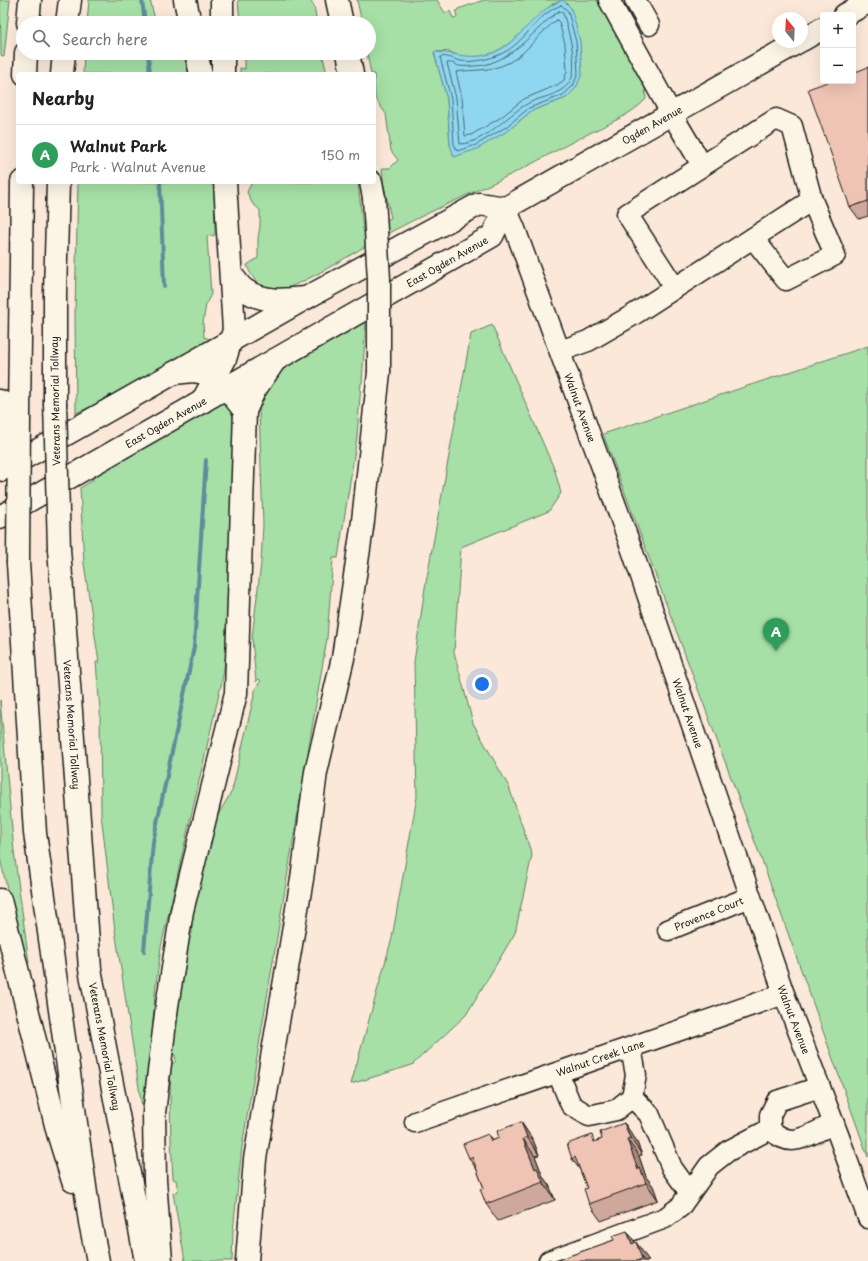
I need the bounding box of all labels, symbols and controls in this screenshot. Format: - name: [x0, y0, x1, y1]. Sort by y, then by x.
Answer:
- north arrow: [772, 12, 808, 48]
- map controls: [820, 12, 856, 84]
- button: +: [820, 12, 856, 48]
- search box: [16, 16, 376, 60]
- icon: search: [30, 27, 52, 49]
- text: Search here: [62, 27, 148, 50]
- button: −: [820, 48, 856, 84]
- text: Nearby: [32, 85, 94, 111]
- street label: Ogden Avenue: [619, 101, 685, 148]
- text: Walnut Park: [70, 134, 167, 157]
- text: A: [40, 145, 50, 164]
- text: 150 m: [321, 145, 360, 164]
- text: Park · Walnut Avenue: [70, 157, 206, 176]
- street label: East Ogden Avenue: [403, 232, 491, 290]
- street label: Veterans Memorial Tollway: [46, 336, 64, 466]
- street label: Walnut Avenue: [561, 371, 600, 445]
- street label: East Ogden Avenue: [122, 392, 210, 451]
- pin: A: [763, 618, 789, 651]
- street label: Veterans Memorial Tollway: [60, 659, 85, 790]
- your location: [472, 674, 492, 694]
- street label: Walnut Avenue: [669, 676, 707, 750]
- street label: Provence Court: [672, 892, 745, 934]
- street label: Veterans Memorial Tollway: [86, 981, 125, 1112]
- street label: Walnut Avenue: [774, 983, 815, 1056]
- street label: Walnut Creek Lane: [554, 1035, 647, 1080]

